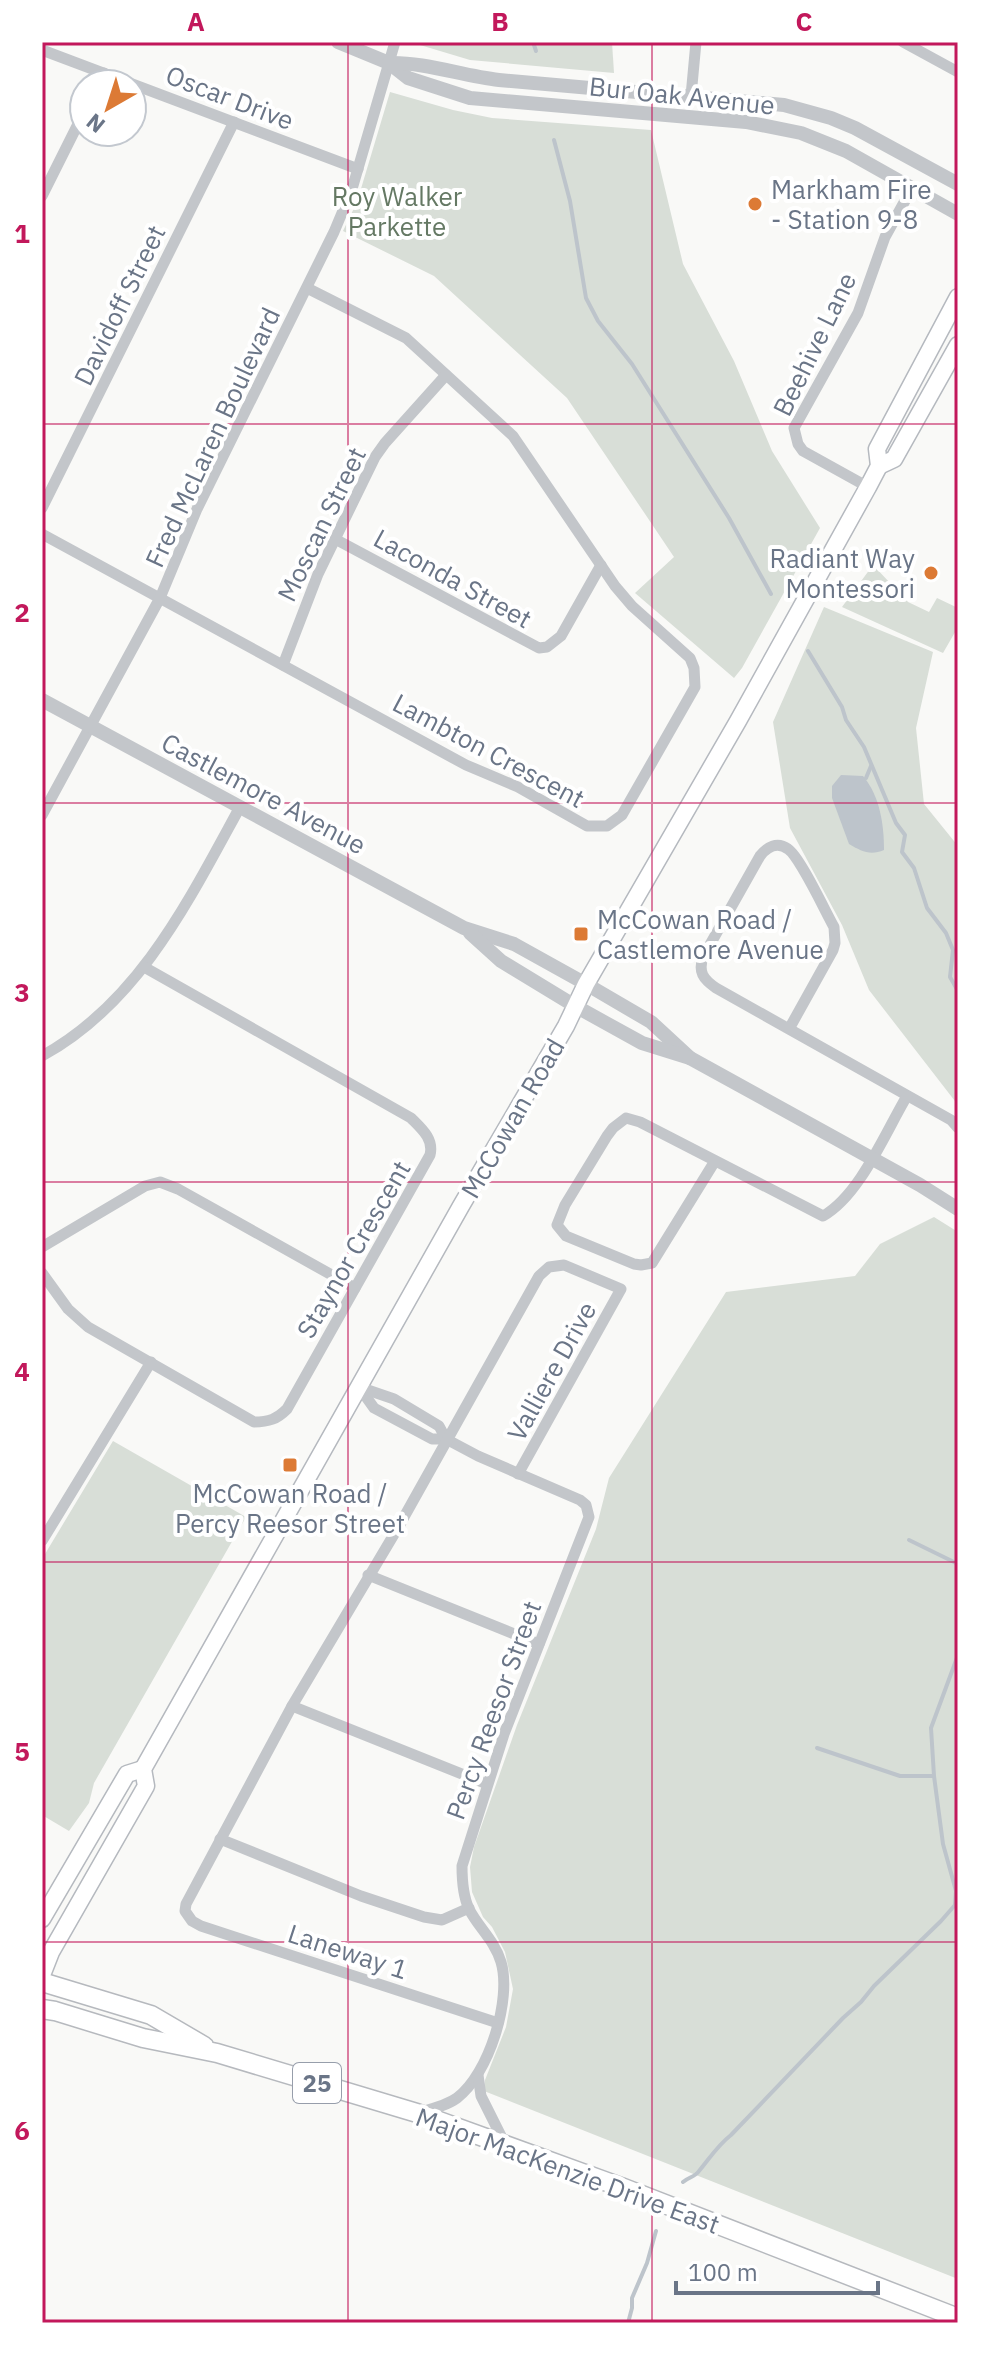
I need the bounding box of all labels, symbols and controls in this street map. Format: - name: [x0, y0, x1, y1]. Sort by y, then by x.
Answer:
- text: A: [187, 4, 205, 38]
- text: B: [491, 4, 509, 38]
- text: C: [796, 4, 813, 38]
- street label: Oscar Drive: [161, 57, 299, 137]
- north arrow: [68, 68, 148, 148]
- street label: Bur Oak Avenue: [588, 68, 776, 122]
- text: N: [80, 108, 110, 140]
- place label: Markham Fire - Station 9-8: [771, 172, 931, 236]
- park label: Roy Walker Parkette: [332, 179, 463, 243]
- marker: Markham Fire - Station 9-8: [746, 195, 764, 213]
- text: 1: [14, 216, 30, 250]
- street label: Davidoff Street: [66, 219, 172, 391]
- street label: Beehive Lane: [765, 267, 863, 421]
- street label: Fred McLaren Boulevard: [137, 302, 287, 572]
- street label: Moscan Street: [269, 441, 373, 607]
- street label: Laconda Street: [368, 521, 538, 635]
- place label: Radiant Way Montessori: [770, 541, 915, 605]
- marker: Radiant Way Montessori: [922, 564, 940, 582]
- text: 2: [14, 595, 30, 629]
- street label: Lambton Crescent: [387, 685, 591, 815]
- street label: Castlemore Avenue: [156, 725, 372, 861]
- place label: McCowan Road / Castlemore Avenue: [597, 902, 824, 966]
- marker: McCowan Road / Castlemore Avenue: [572, 925, 590, 943]
- text: 3: [14, 975, 30, 1009]
- street label: McCowan Road: [453, 1032, 571, 1204]
- street label: Staynor Crescent: [288, 1154, 418, 1344]
- street label: Valliere Drive: [499, 1295, 603, 1447]
- text: 4: [14, 1354, 30, 1388]
- marker: McCowan Road / Percy Reesor Street: [281, 1456, 299, 1474]
- place label: McCowan Road / Percy Reesor Street: [175, 1476, 405, 1540]
- street label: Percy Reesor Street: [438, 1596, 548, 1824]
- text: 5: [14, 1734, 30, 1768]
- street label: Laneway 1: [284, 1916, 412, 1986]
- road number: 25: [293, 2063, 341, 2103]
- street label: Major MacKenzie Drive East: [411, 2099, 725, 2241]
- text: 6: [14, 2113, 30, 2147]
- scale bar: [676, 2245, 878, 2295]
- text: 100 m: [688, 2256, 758, 2288]

